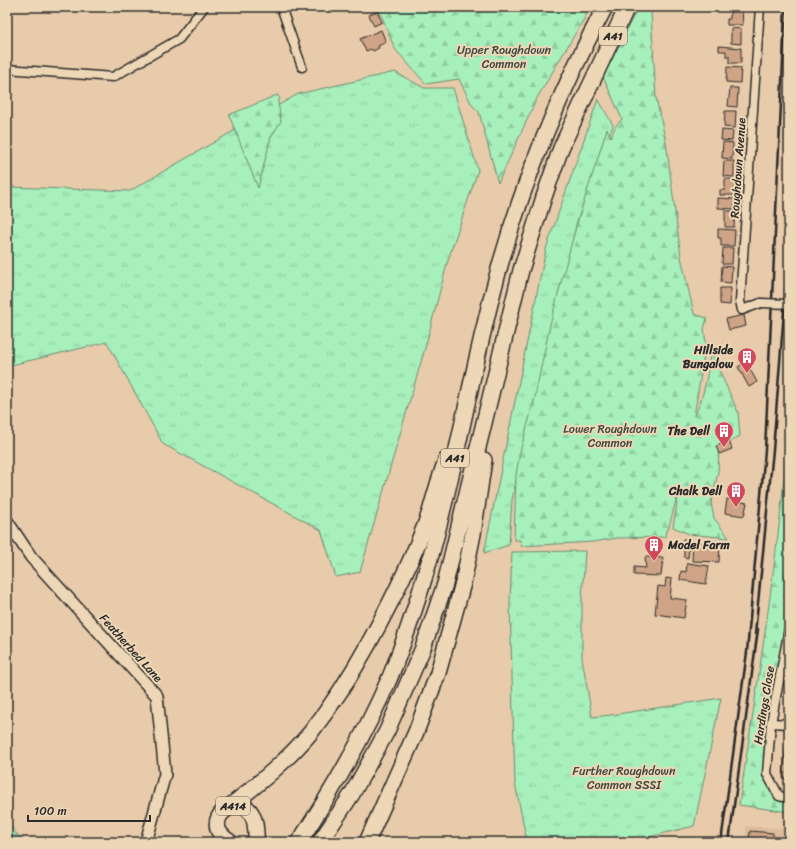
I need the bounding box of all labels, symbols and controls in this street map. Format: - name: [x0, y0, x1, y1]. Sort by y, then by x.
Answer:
- road number: A41: [599, 27, 627, 45]
- park label: Upper Roughdown Common: [457, 39, 552, 75]
- street label: Roughdown Avenue: [724, 117, 752, 219]
- place label: Hillside Bungalow: [683, 339, 734, 375]
- building icon: Hillside Bungalow: [736, 346, 758, 374]
- park label: Lower Roughdown Common: [563, 418, 657, 454]
- place label: The Dell: [668, 420, 711, 442]
- building icon: The Dell: [713, 420, 735, 448]
- road number: A41: [441, 449, 469, 467]
- place label: Chalk Dell: [668, 480, 723, 502]
- building icon: Chalk Dell: [725, 480, 747, 508]
- building icon: Model Farm: [643, 534, 665, 562]
- place label: Model Farm: [667, 534, 730, 556]
- street label: Featherbed Lane: [94, 608, 168, 688]
- street label: Hardings Close: [747, 664, 781, 746]
- park label: Further Roughdown Common SSSI: [573, 760, 676, 796]
- scale bar: [28, 797, 150, 823]
- road number: A414: [216, 797, 250, 815]
- text: 100 m: [34, 800, 67, 822]

